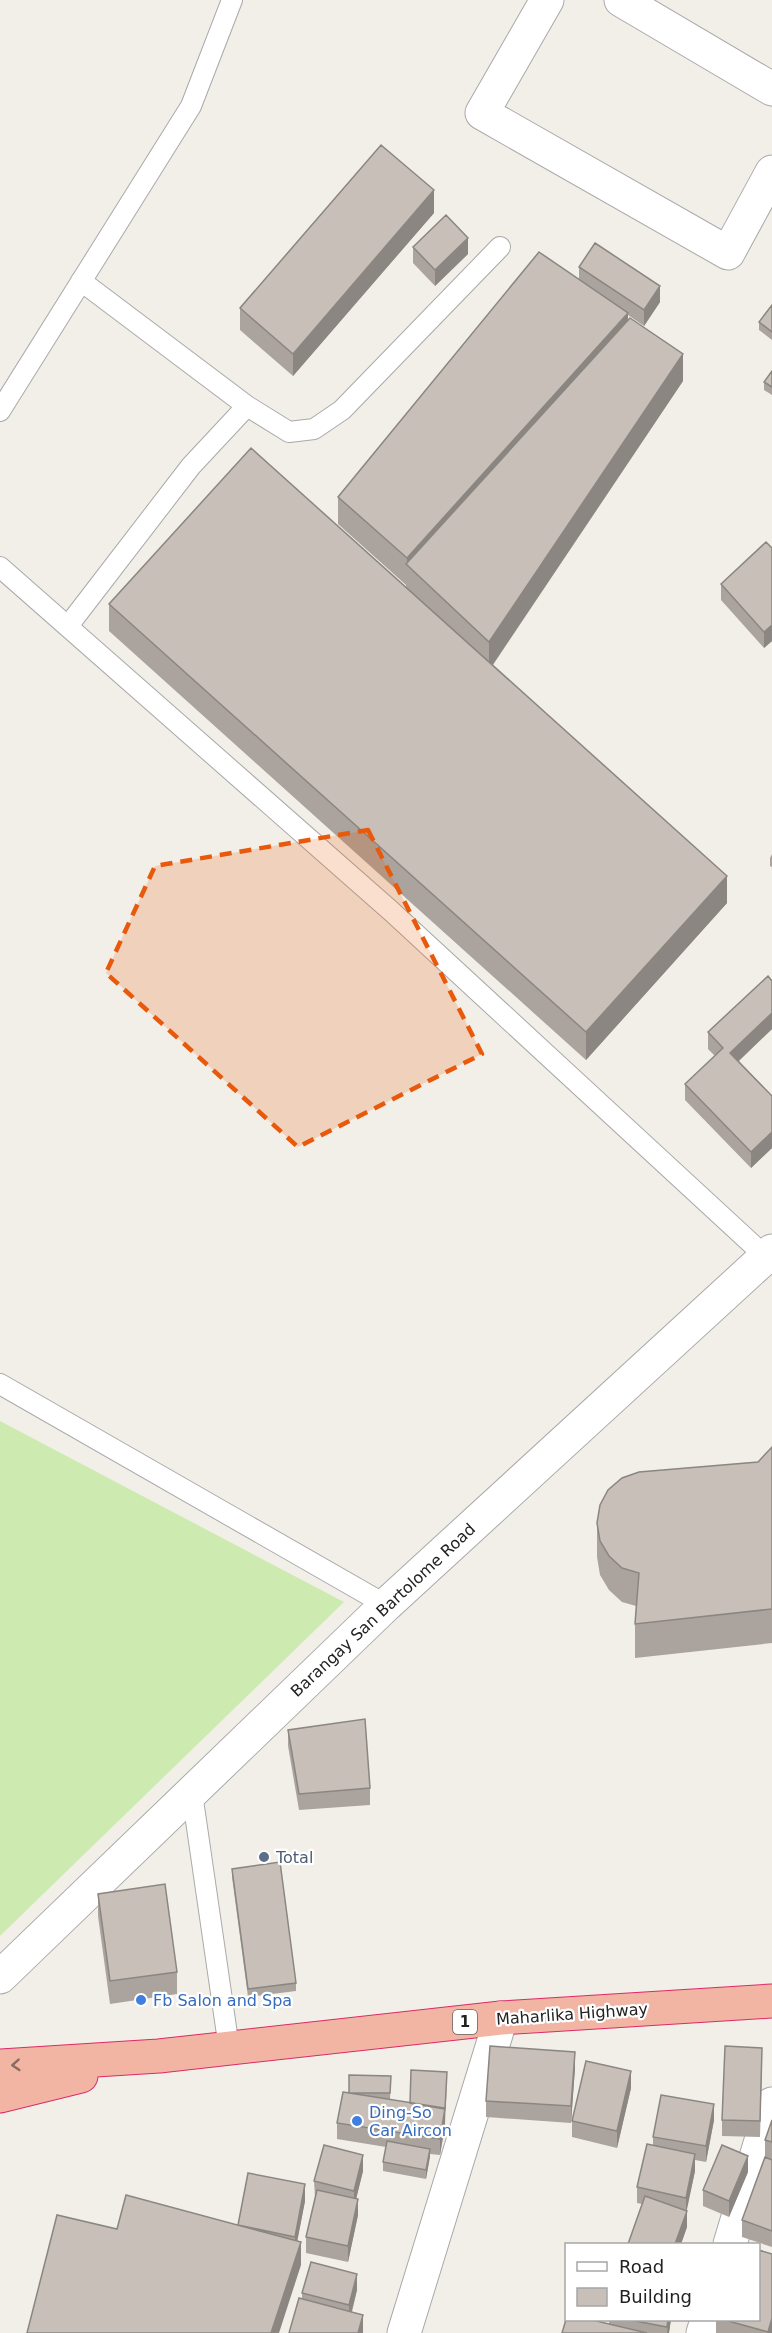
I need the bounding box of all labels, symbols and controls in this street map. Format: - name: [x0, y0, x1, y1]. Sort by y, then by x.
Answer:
- street label: Barangay San Bartolome Road: [287, 1519, 479, 1701]
- place label: Total: [275, 1848, 313, 1867]
- marker: Total: [257, 1850, 271, 1864]
- place label: Fb Salon and Spa: [153, 1991, 292, 2010]
- marker: Fb Salon and Spa: [134, 1993, 148, 2007]
- street label: Maharlika Highway: [496, 1999, 648, 2029]
- road number: 1: [453, 2010, 477, 2034]
- one-way arrow: [12, 2058, 21, 2071]
- place label: Ding-So Car Aircon: [369, 2103, 452, 2140]
- marker: Ding-So Car Aircon: [350, 2114, 364, 2128]
- legend: [565, 2243, 760, 2321]
- text: Road: [619, 2256, 664, 2277]
- text: Building: [619, 2286, 692, 2307]

